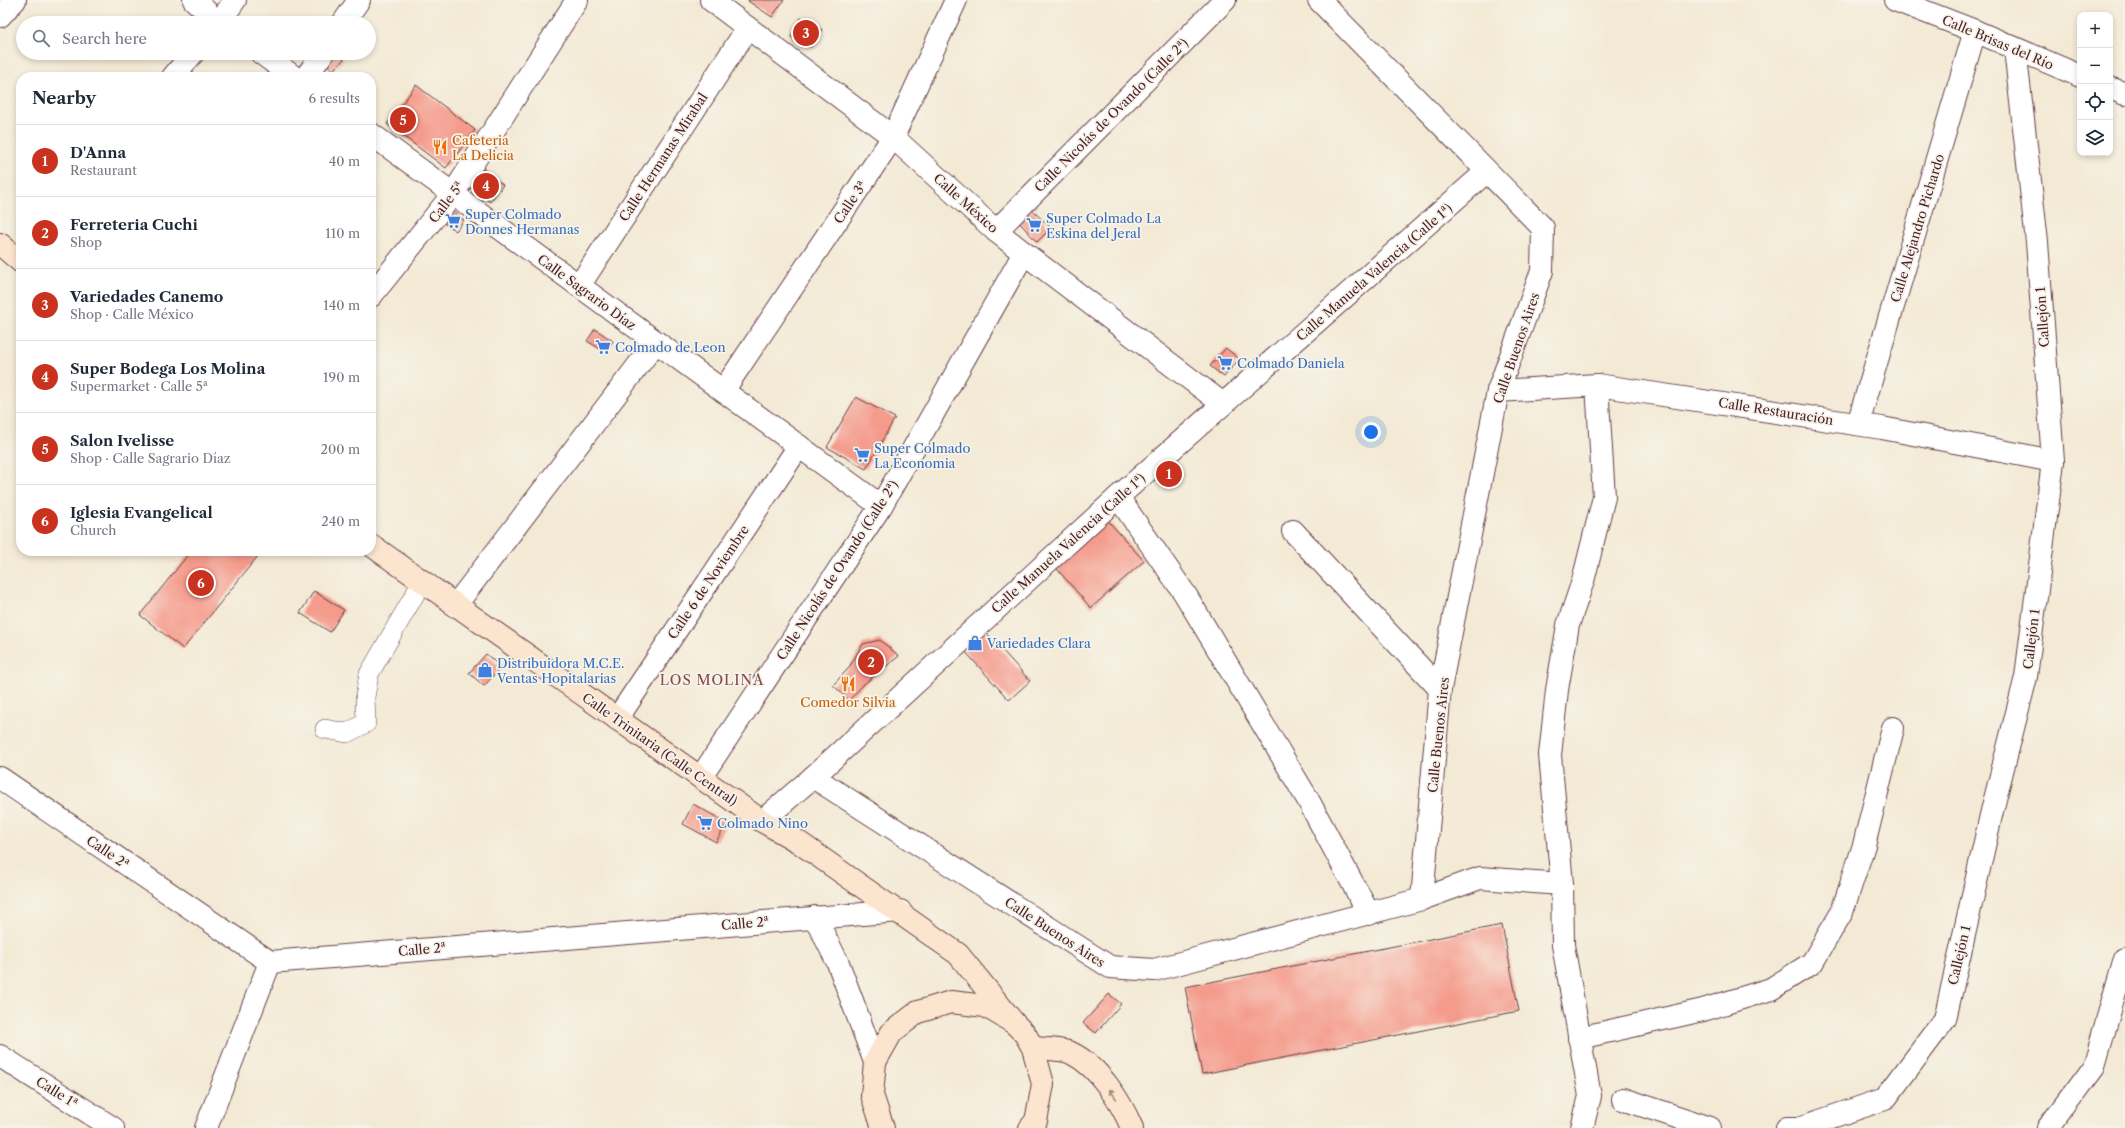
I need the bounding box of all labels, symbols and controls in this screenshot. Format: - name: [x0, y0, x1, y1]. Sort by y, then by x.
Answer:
- street label: Calle Brisas del Río: [1940, 11, 2056, 73]
- map controls: [2077, 12, 2113, 156]
- button: +: [2077, 12, 2113, 48]
- search box: [16, 16, 376, 60]
- pin: 3: [793, 18, 819, 48]
- icon: search: [30, 27, 52, 49]
- text: Search here: [62, 29, 147, 48]
- street label: Calle Nicolás de Ovando (Calle 2ª): [1031, 35, 1191, 195]
- button: −: [2077, 48, 2113, 84]
- button: locate: [2077, 84, 2113, 120]
- text: Nearby: [32, 88, 96, 108]
- text: 6 results: [309, 90, 360, 106]
- street label: Calle Hermanas Mirabal: [615, 90, 711, 224]
- pin: 5: [390, 105, 416, 135]
- button: layers: [2077, 120, 2113, 156]
- place label: Cafeteria La Delicia: [452, 132, 514, 163]
- restaurant icon: Cafeteria La Delicia: [431, 138, 449, 156]
- text: D'Anna: [70, 143, 126, 162]
- street label: Calle Alejandro Pichardo: [1887, 152, 1947, 304]
- text: 1: [42, 153, 48, 169]
- text: 40 m: [329, 153, 360, 169]
- text: Restaurant: [70, 162, 137, 178]
- street label: Calle México: [930, 170, 1002, 236]
- pin: 4: [473, 171, 499, 201]
- street label: Calle 5ª: [425, 178, 467, 226]
- street label: Calle 3ª: [830, 178, 870, 226]
- street label: Calle Manuela Valencia (Calle 1ª): [1293, 200, 1455, 344]
- place label: Super Colmado Donnes Hermanas: [465, 206, 580, 237]
- place label: Super Colmado La Eskina del Jeral: [1046, 210, 1161, 241]
- supermarket icon: Super Colmado Donnes Hermanas: [444, 212, 462, 230]
- text: Ferreteria Cuchi: [70, 215, 198, 234]
- supermarket icon: Super Colmado La Eskina del Jeral: [1025, 216, 1043, 234]
- text: 2: [41, 225, 49, 241]
- text: 110 m: [325, 225, 360, 241]
- text: Shop: [70, 234, 102, 250]
- street label: Calle Sagrario Díaz: [535, 251, 640, 333]
- street label: Callejón 1: [2032, 286, 2052, 348]
- text: Variedades Canemo: [70, 287, 223, 306]
- street label: Calle Buenos Aires: [1490, 290, 1543, 406]
- text: 3: [41, 297, 49, 313]
- text: 140 m: [323, 297, 360, 313]
- text: Shop · Calle México: [70, 306, 194, 322]
- supermarket icon: Colmado de Leon: [594, 338, 612, 356]
- place label: Colmado de Leon: [615, 339, 726, 355]
- supermarket icon: Colmado Daniela: [1216, 354, 1234, 372]
- place label: Colmado Daniela: [1237, 355, 1345, 371]
- text: Super Bodega Los Molina: [70, 359, 265, 378]
- text: 4: [41, 369, 49, 385]
- text: 190 m: [323, 369, 360, 385]
- text: Supermarket · Calle 5ª: [70, 378, 208, 394]
- street label: Calle Restauración: [1717, 394, 1835, 428]
- your location: [1361, 422, 1381, 442]
- text: Salon Ivelisse: [70, 431, 174, 450]
- place label: Super Colmado La Economia: [874, 440, 971, 471]
- text: 5: [41, 441, 49, 457]
- text: 200 m: [320, 441, 360, 457]
- supermarket icon: Super Colmado La Economia: [853, 446, 871, 464]
- text: Shop · Calle Sagrario Díaz: [70, 450, 230, 466]
- pin: 1: [1156, 459, 1182, 489]
- street label: Calle Manuela Valencia (Calle 1ª): [988, 470, 1148, 616]
- street label: Calle Nicolás de Ovando (Calle 2ª): [773, 477, 901, 663]
- text: Iglesia Evangelical: [70, 503, 213, 522]
- text: 6: [41, 513, 49, 529]
- text: 240 m: [321, 513, 360, 529]
- text: Church: [70, 522, 116, 538]
- street label: Calle 6 de Noviembre: [664, 522, 752, 642]
- pin: 6: [188, 568, 214, 598]
- street label: Callejón 1: [2019, 607, 2043, 670]
- shop icon: Variedades Clara: [966, 634, 984, 652]
- place label: Variedades Clara: [986, 635, 1091, 651]
- pin: 2: [858, 647, 884, 677]
- place label: Distribuidora M.C.E. Ventas Hopitalarias: [496, 655, 624, 686]
- shop icon: Distribuidora M.C.E. Ventas Hopitalarias: [476, 661, 494, 679]
- district label: LOS MOLINA: [660, 671, 764, 689]
- restaurant icon: Comedor Silvia: [839, 675, 857, 693]
- street label: Calle Buenos Aires: [1424, 676, 1452, 794]
- street label: Calle Trinitaria (Calle Central): [579, 689, 741, 809]
- place label: Comedor Silvia: [800, 694, 896, 710]
- supermarket icon: Colmado Nino: [696, 814, 714, 832]
- place label: Colmado Nino: [717, 815, 808, 831]
- street label: Calle 2ª: [84, 832, 132, 872]
- street label: Calle Buenos Aires: [1002, 894, 1108, 971]
- street label: Calle 2ª: [720, 913, 770, 933]
- street label: Callejón 1: [1944, 923, 1974, 986]
- street label: Calle 2ª: [397, 939, 447, 959]
- street label: Calle 1ª: [33, 1073, 81, 1111]
- one-way arrow: [1109, 1089, 1117, 1100]

